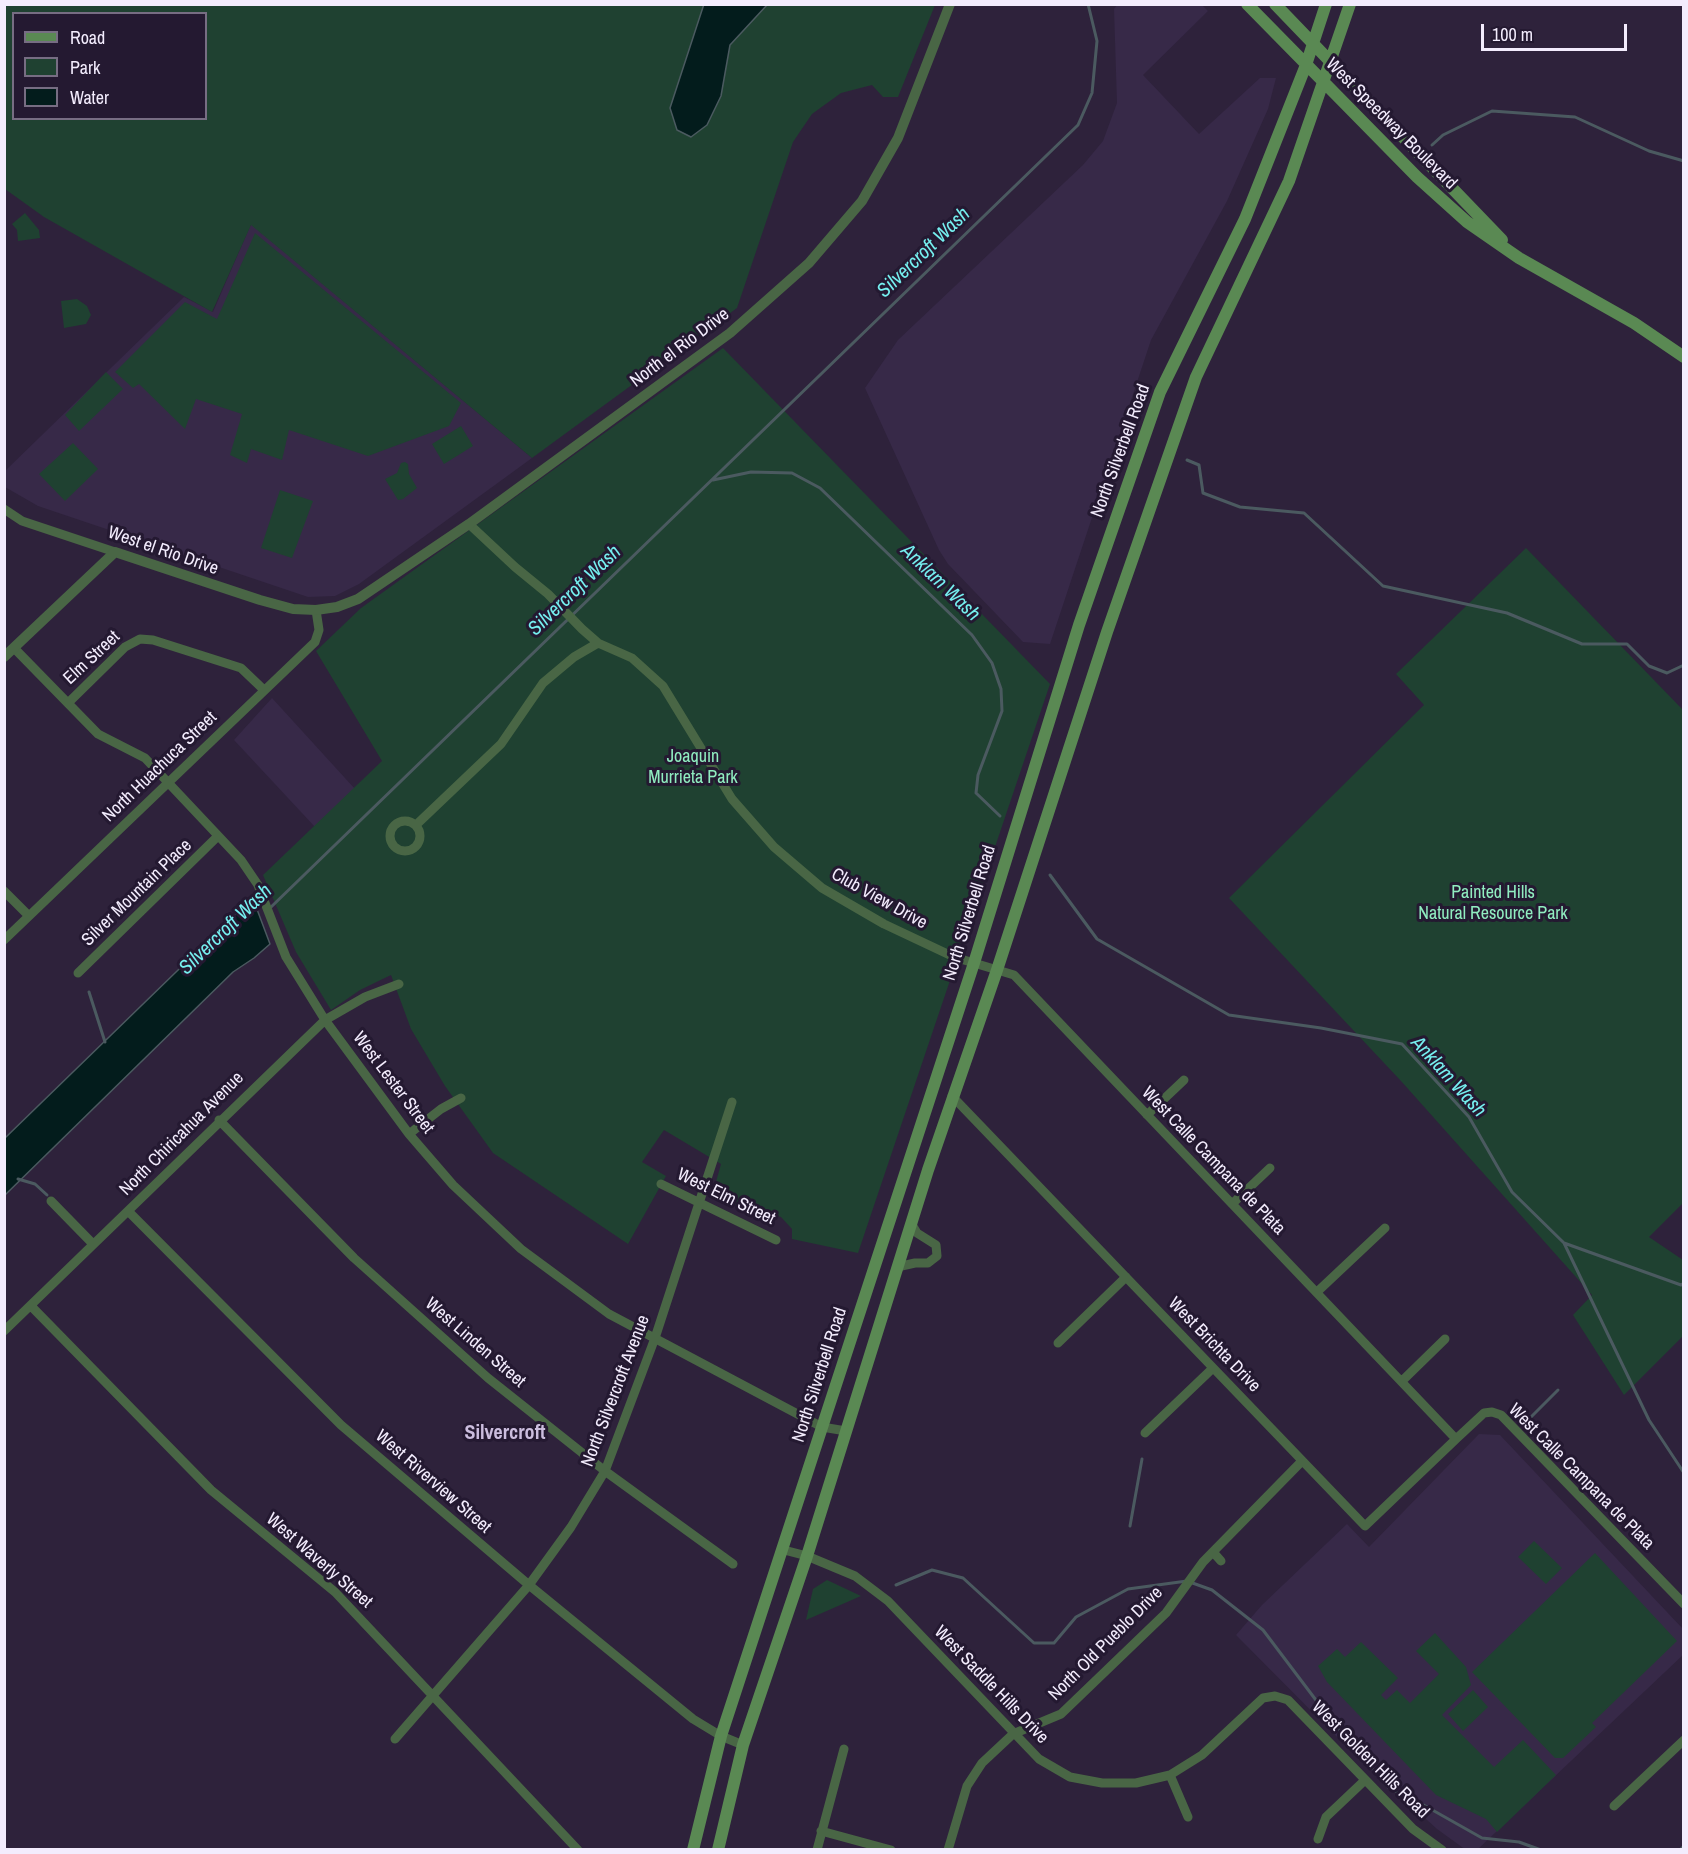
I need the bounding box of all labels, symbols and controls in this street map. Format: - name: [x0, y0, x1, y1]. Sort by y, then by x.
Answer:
- legend: [12, 12, 207, 120]
- scale bar: [1484, 12, 1630, 50]
- text: 100 m: [1492, 22, 1533, 47]
- text: Road: [70, 25, 105, 50]
- street label: West Speedway Boulevard: [1321, 54, 1461, 194]
- text: Park: [70, 55, 100, 80]
- text: Water: [70, 85, 109, 110]
- water label: Silvercroft Wash: [873, 203, 975, 303]
- street label: North el Rio Drive: [626, 304, 734, 392]
- street label: North Silverbell Road: [1087, 381, 1155, 521]
- street label: West el Rio Drive: [105, 522, 221, 580]
- water label: Anklam Wash: [895, 539, 985, 627]
- water label: Silvercroft Wash: [524, 541, 626, 641]
- street label: Elm Street: [59, 627, 125, 689]
- street label: North Huachuca Street: [98, 707, 222, 827]
- park label: Joaquin Murrieta Park: [648, 746, 738, 789]
- street label: Silver Mountain Place: [78, 835, 196, 951]
- street label: North Silverbell Road: [939, 843, 1001, 983]
- street label: Club View Drive: [827, 864, 931, 934]
- water label: Silvercroft Wash: [175, 880, 277, 980]
- park label: Painted Hills Natural Resource Park: [1418, 882, 1568, 924]
- street label: West Lester Street: [348, 1028, 438, 1138]
- water label: Anklam Wash: [1405, 1032, 1491, 1122]
- street label: North Chiricahua Avenue: [116, 1068, 248, 1200]
- street label: West Calle Campana de Plata: [1137, 1082, 1289, 1240]
- street label: West Elm Street: [673, 1164, 779, 1230]
- street label: West Linden Street: [420, 1293, 530, 1393]
- street label: West Brichta Drive: [1163, 1293, 1265, 1397]
- street label: North Silverbell Road: [788, 1305, 852, 1445]
- street label: North Silvercroft Avenue: [577, 1312, 655, 1470]
- street label: West Calle Campana de Plata: [1504, 1400, 1658, 1554]
- district label: Silvercroft: [464, 1422, 546, 1446]
- street label: West Riverview Street: [371, 1426, 495, 1538]
- street label: West Waverly Street: [261, 1509, 377, 1613]
- street label: North Old Pueblo Drive: [1044, 1582, 1168, 1706]
- street label: West Saddle Hills Drive: [929, 1622, 1053, 1748]
- street label: West Golden Hills Road: [1307, 1697, 1433, 1823]

